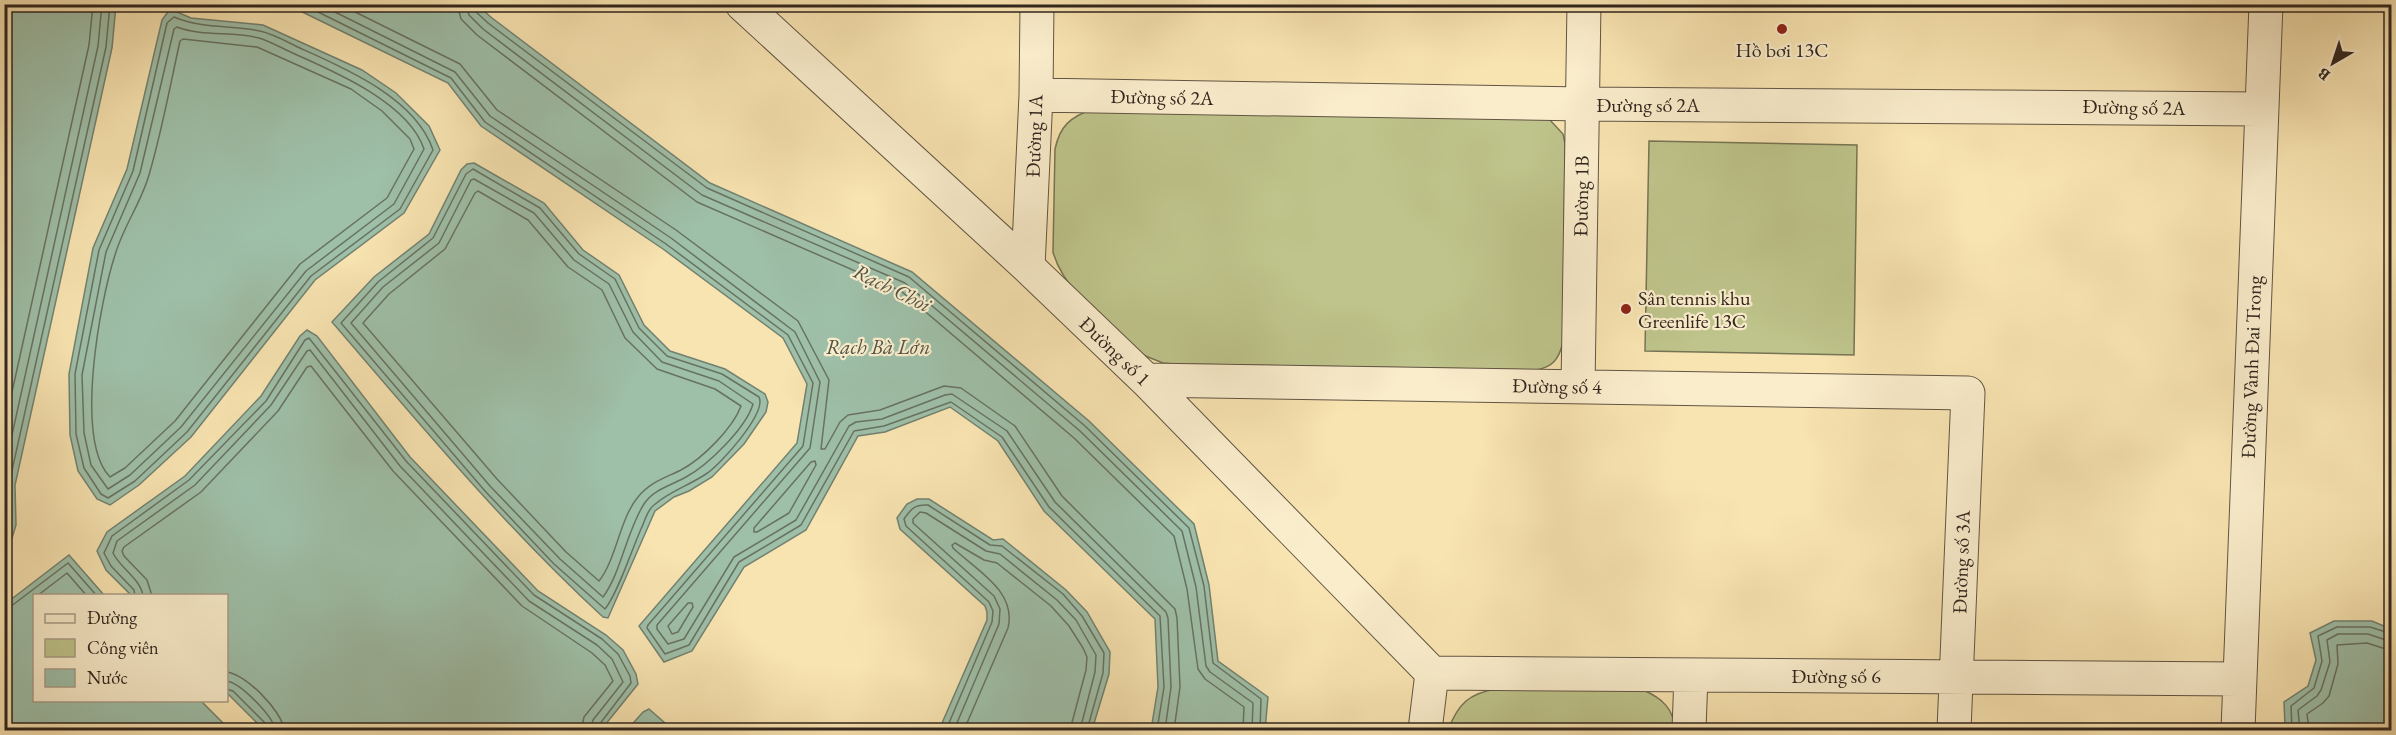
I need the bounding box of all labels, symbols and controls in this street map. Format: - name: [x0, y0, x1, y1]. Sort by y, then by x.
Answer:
- marker: Hồ bơi 13C: [1775, 22, 1789, 36]
- north arrow: [2303, 33, 2363, 93]
- place label: Hồ bơi 13C: [1736, 37, 1828, 63]
- text: B: [2313, 63, 2334, 86]
- street label: Đường số 2A: [1110, 83, 1214, 111]
- street label: Đường số 2A: [1596, 92, 1700, 118]
- street label: Đường số 2A: [2082, 93, 2186, 121]
- street label: Đường 1A: [1020, 94, 1048, 178]
- street label: Đường 1B: [1567, 155, 1595, 237]
- water label: Rạch Chòi: [849, 257, 936, 318]
- street label: Đường Vành Đai Trong: [2235, 275, 2267, 459]
- place label: Sân tennis khu Greenlife 13C: [1638, 285, 1751, 334]
- marker: Sân tennis khu Greenlife 13C: [1619, 302, 1633, 316]
- street label: Đường số 1: [1074, 311, 1156, 391]
- water label: Rạch Bà Lớn: [826, 333, 930, 360]
- street label: Đường số 4: [1512, 372, 1602, 400]
- street label: Đường số 3A: [1946, 510, 1976, 614]
- legend: [33, 594, 228, 702]
- text: Đường: [87, 606, 137, 629]
- text: Công viên: [87, 636, 159, 659]
- street label: Đường số 6: [1791, 663, 1881, 689]
- text: Nước: [87, 666, 128, 689]

